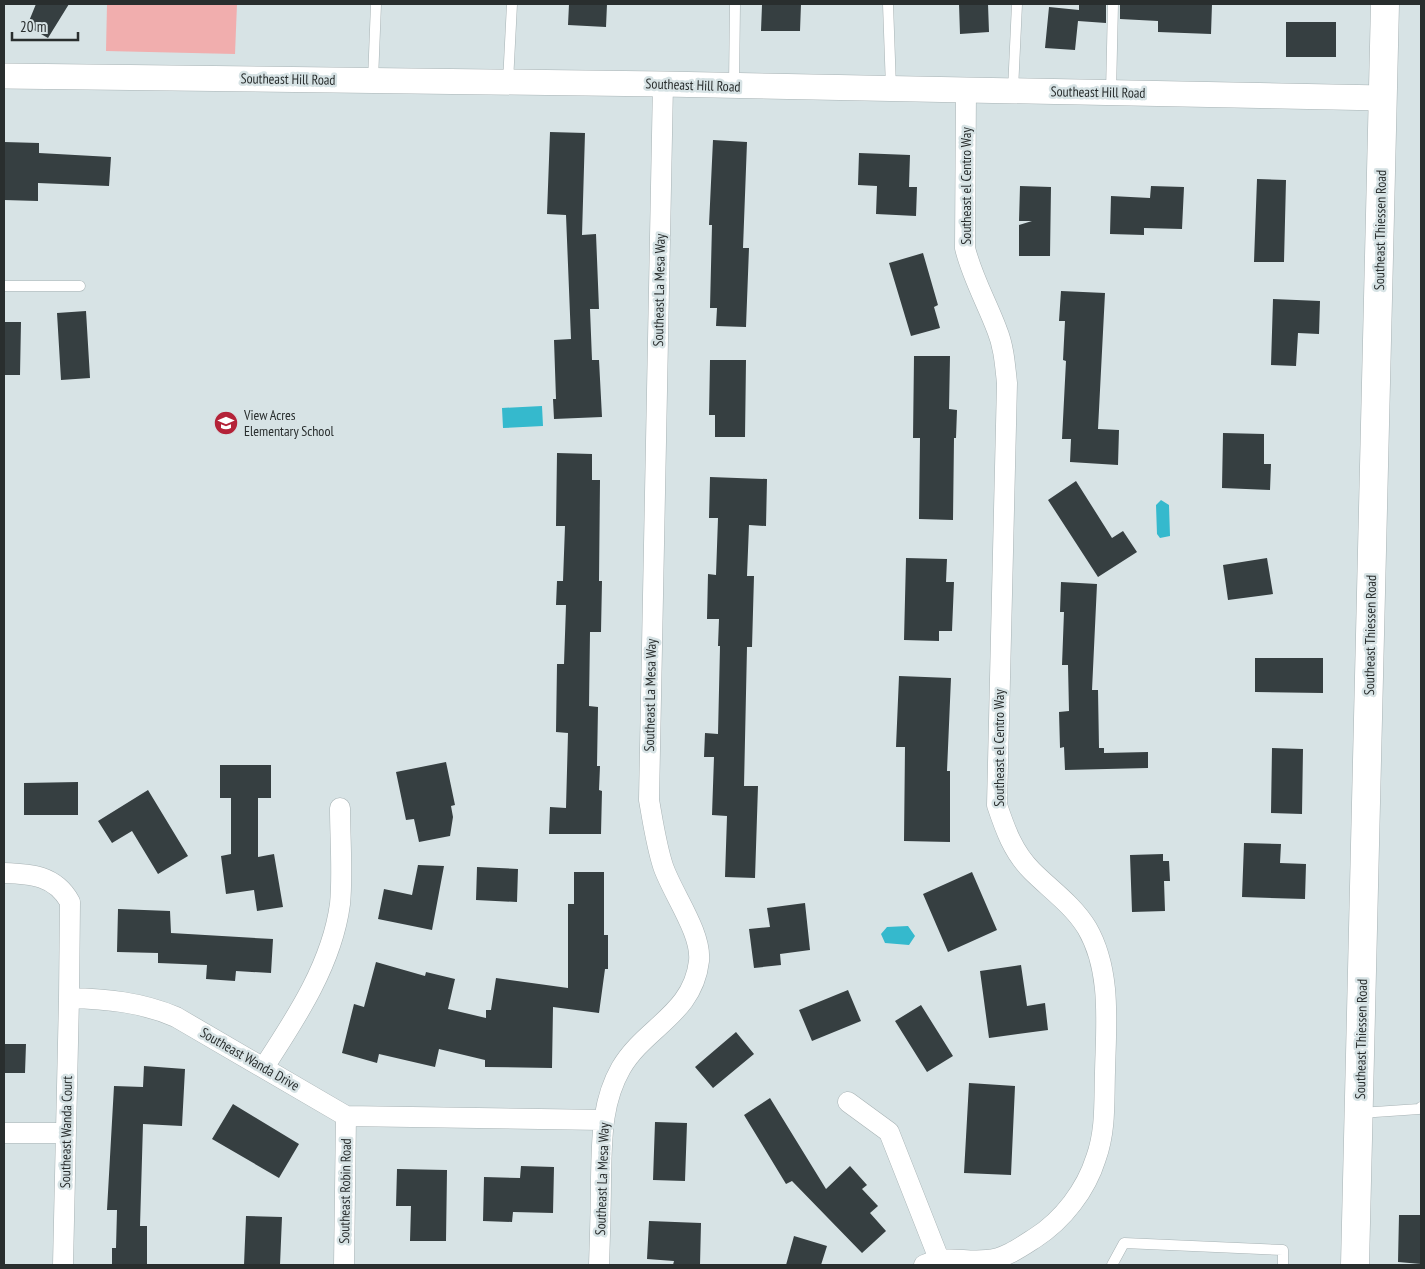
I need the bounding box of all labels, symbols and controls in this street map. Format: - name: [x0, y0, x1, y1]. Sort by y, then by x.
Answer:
- scale bar: [12, 10, 79, 42]
- text: 20 m: [20, 17, 46, 36]
- street label: Southeast Hill Road: [240, 69, 336, 89]
- street label: Southeast Hill Road: [645, 74, 741, 96]
- street label: Southeast Hill Road: [1050, 82, 1146, 102]
- street label: Southeast el Centro Way: [957, 127, 975, 245]
- street label: Southeast Thiessen Road: [1370, 170, 1390, 290]
- street label: Southeast La Mesa Way: [649, 233, 669, 347]
- place label: View Acres Elementary School: [243, 406, 334, 440]
- school or university icon: View Acres Elementary School: [213, 410, 239, 436]
- street label: Southeast Thiessen Road: [1360, 575, 1380, 695]
- street label: Southeast La Mesa Way: [640, 638, 660, 752]
- street label: Southeast el Centro Way: [990, 689, 1008, 807]
- street label: Southeast Thiessen Road: [1351, 979, 1371, 1099]
- street label: Southeast Wanda Drive: [197, 1023, 303, 1095]
- street label: Southeast Wanda Court: [56, 1076, 76, 1188]
- street label: Southeast La Mesa Way: [591, 1122, 613, 1236]
- street label: Southeast Robin Road: [335, 1138, 355, 1244]

